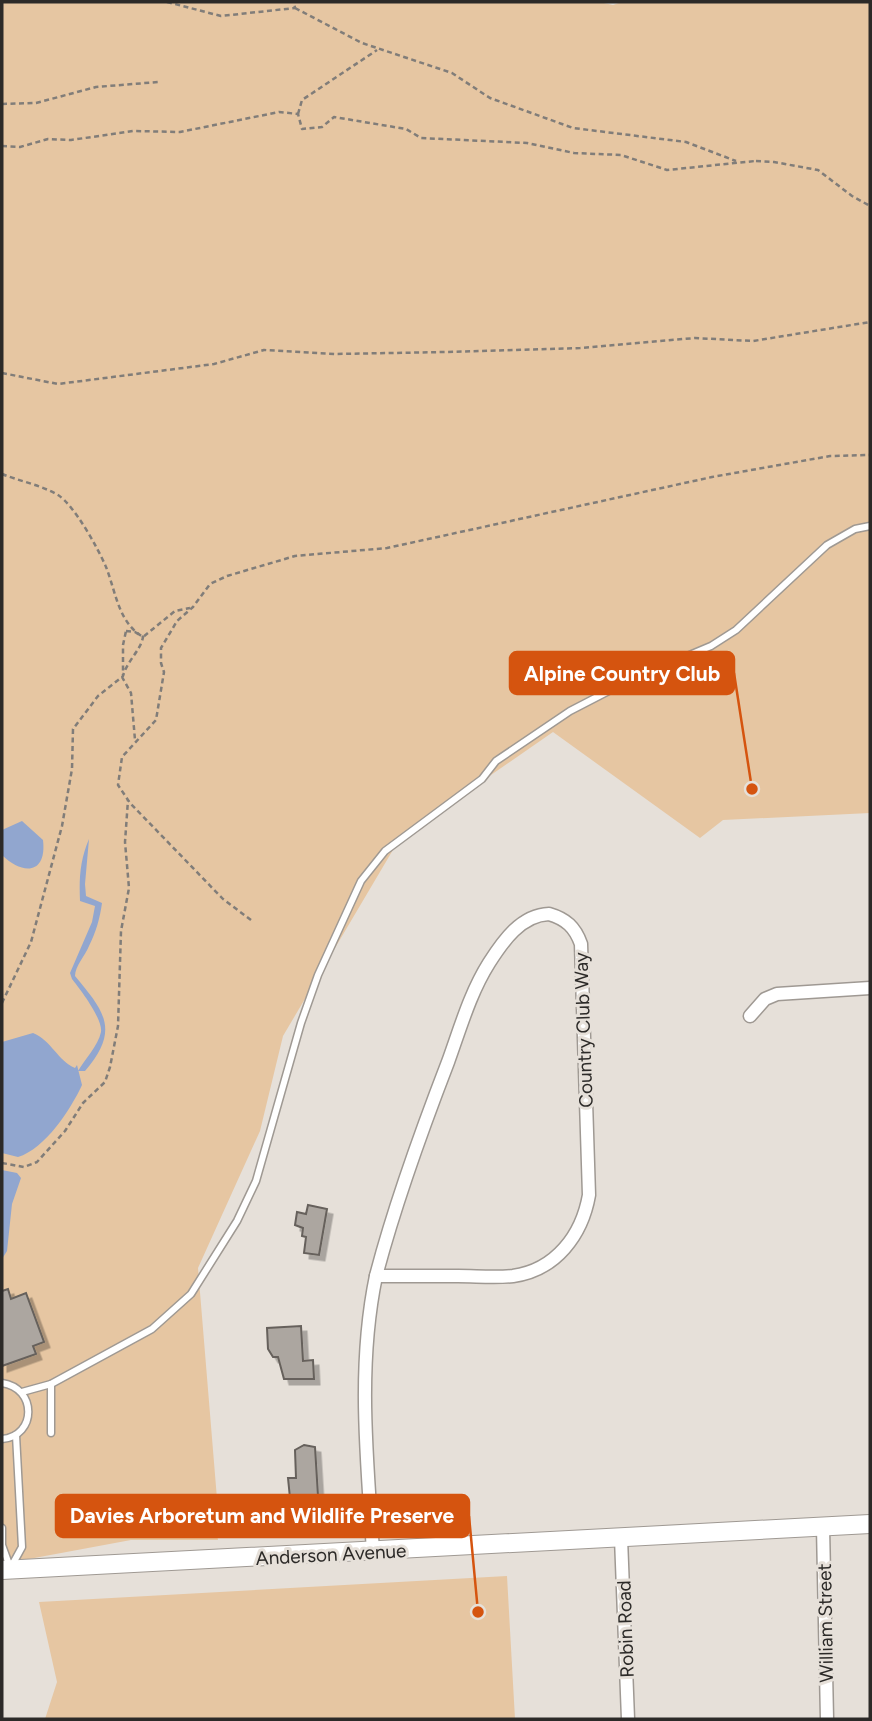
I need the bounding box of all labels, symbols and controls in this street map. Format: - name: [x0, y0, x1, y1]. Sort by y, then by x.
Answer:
- callout: Alpine Country Club: [510, 652, 734, 694]
- text: Alpine Country Club: [524, 661, 720, 686]
- street label: Country Club Way: [569, 952, 598, 1108]
- callout: Davies Arboretum and Wildlife Preserve: [56, 1495, 469, 1537]
- text: Davies Arboretum and Wildlife Preserve: [70, 1503, 455, 1528]
- street label: Anderson Avenue: [255, 1539, 407, 1570]
- street label: William Street: [813, 1563, 838, 1683]
- street label: Robin Road: [612, 1580, 639, 1678]

